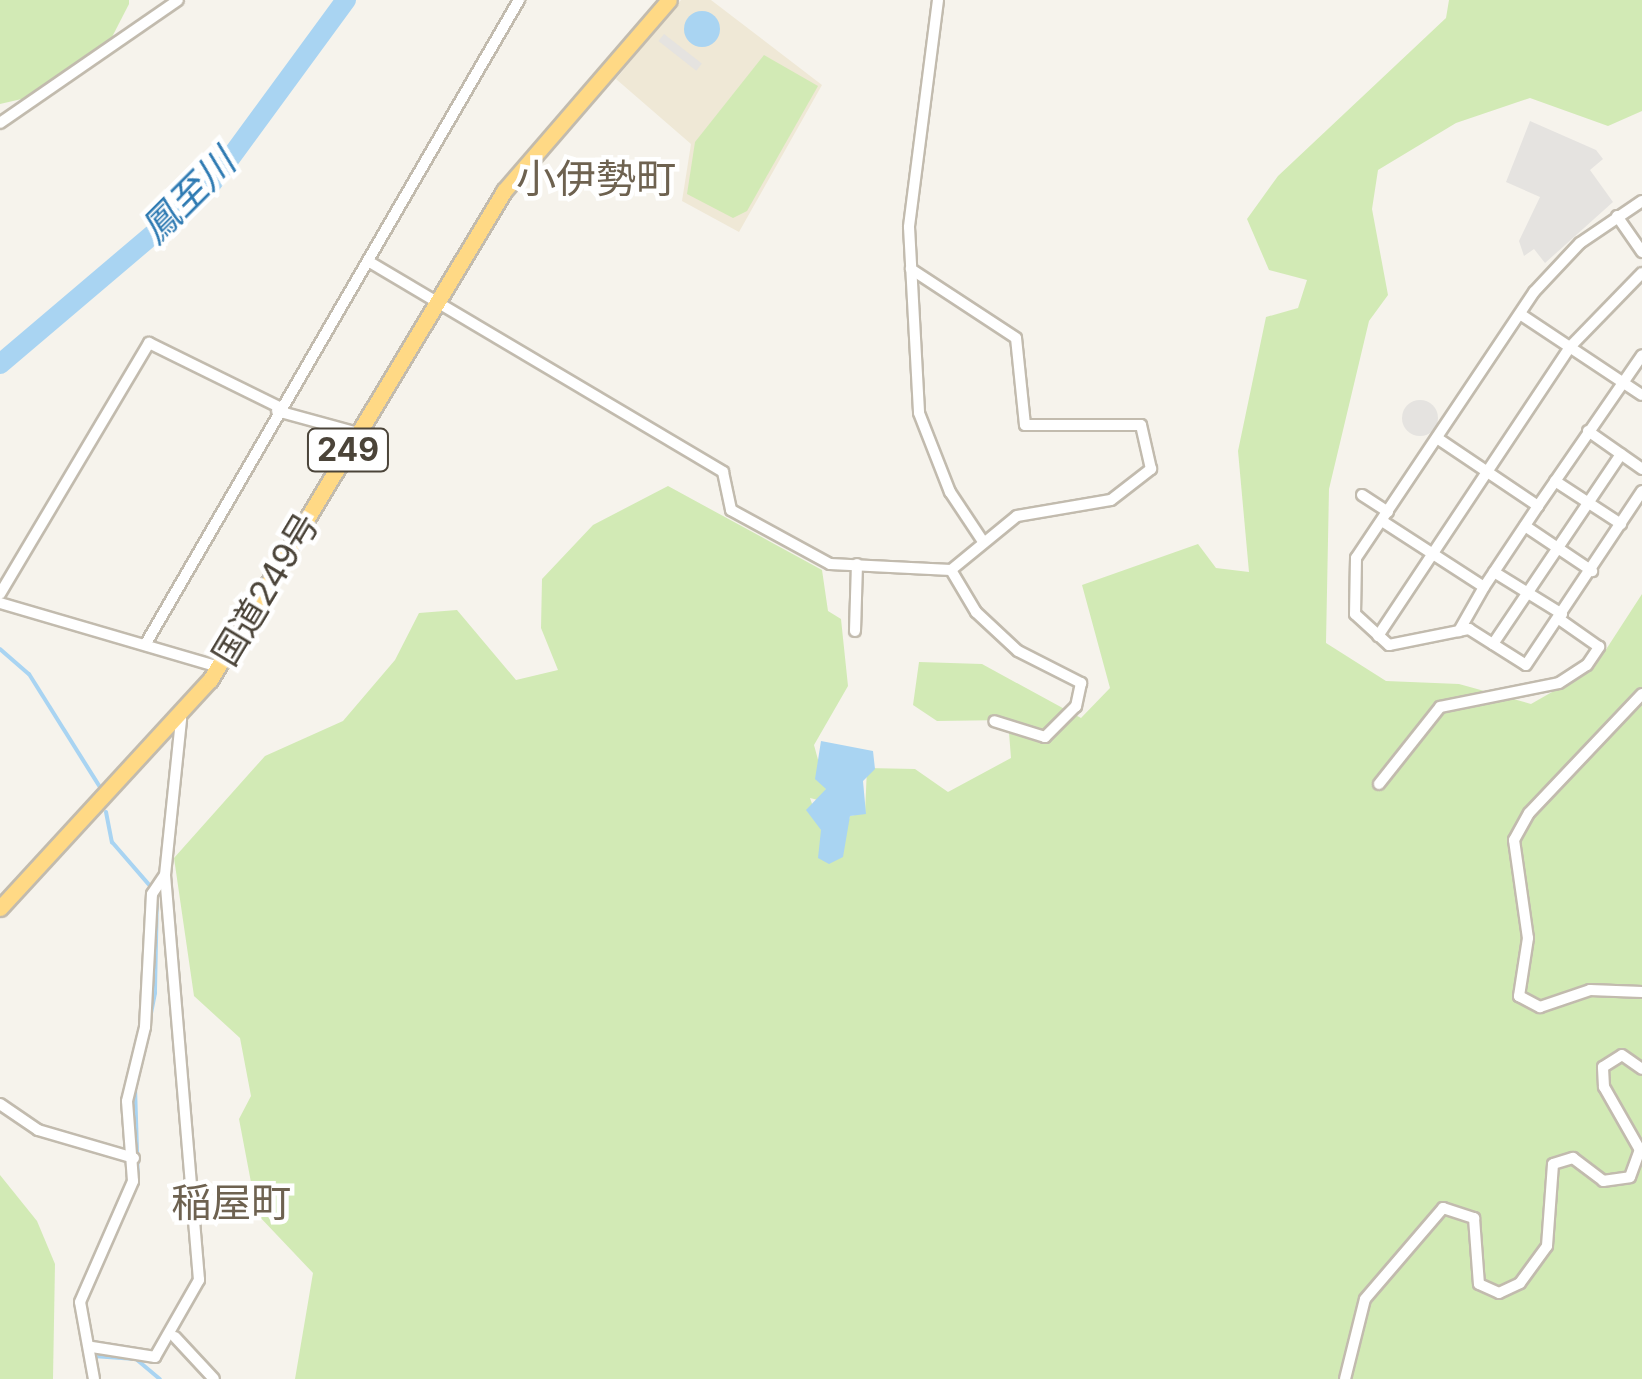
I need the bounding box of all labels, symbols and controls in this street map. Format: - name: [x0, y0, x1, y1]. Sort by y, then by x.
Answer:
- water label: 鳳至川: [132, 140, 244, 252]
- district label: 小伊勢町: [516, 155, 676, 203]
- road number: 249: [306, 423, 390, 477]
- street label: 国道249号: [203, 505, 327, 673]
- district label: 稲屋町: [171, 1179, 291, 1227]

